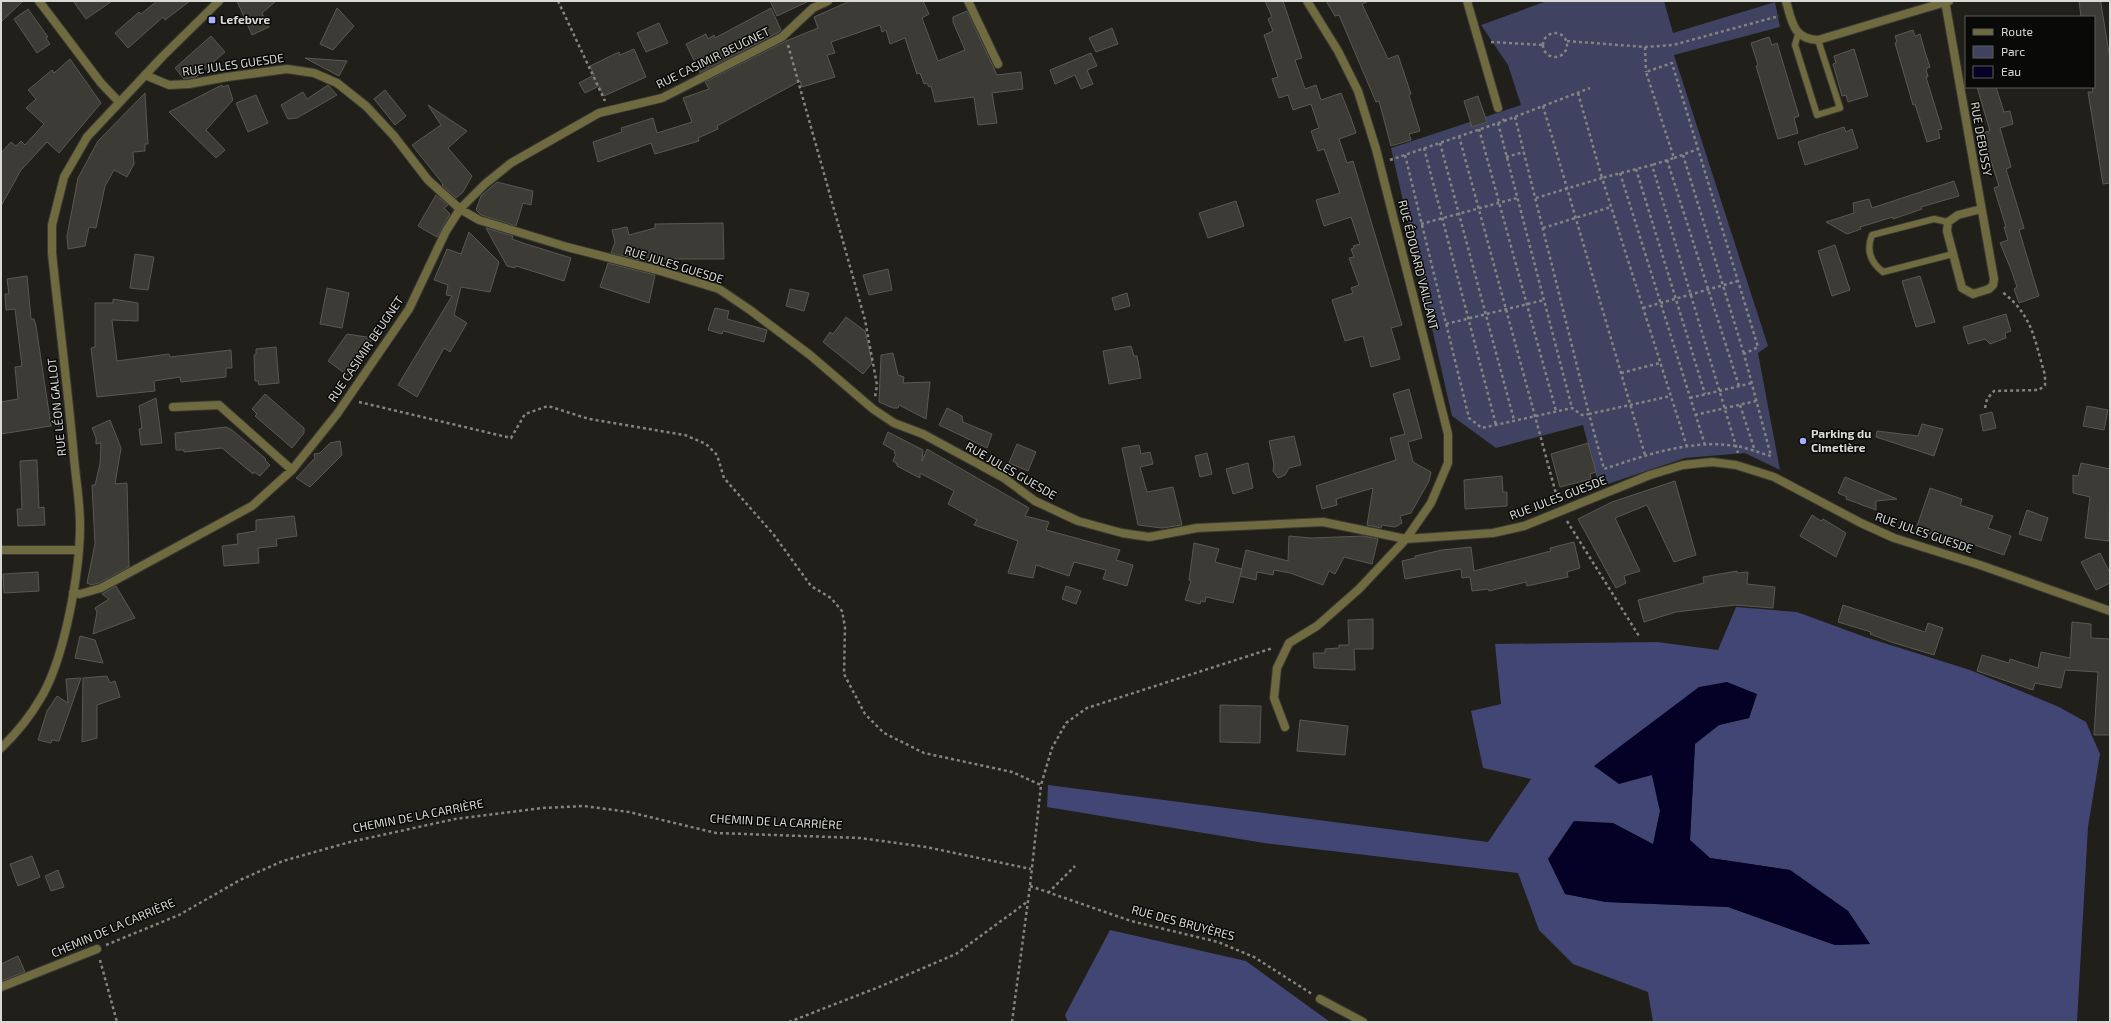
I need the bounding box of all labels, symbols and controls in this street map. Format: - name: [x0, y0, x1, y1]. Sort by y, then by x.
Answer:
- place label: Lefebvre: [220, 12, 271, 26]
- marker: Lefebvre: [207, 15, 217, 25]
- legend: [1965, 16, 2095, 88]
- street label: RUE CASIMIR BEUGNET: [654, 23, 772, 91]
- text: Route: [2001, 24, 2033, 38]
- text: Parc: [2001, 44, 2025, 58]
- street label: RUE JULES GUESDE: [181, 50, 285, 78]
- text: Eau: [2001, 64, 2021, 78]
- street label: RUE DEBUSSY: [1969, 101, 1995, 177]
- street label: RUE ÉDOUARD VAILLANT: [1396, 198, 1442, 331]
- street label: RUE JULES GUESDE: [623, 242, 726, 286]
- street label: RUE CASIMIR BEUGNET: [325, 293, 406, 404]
- street label: RUE LÉON GALLOT: [44, 357, 68, 457]
- place label: Parking du Cimetière: [1811, 426, 1871, 454]
- marker: Parking du Cimetière: [1798, 436, 1808, 446]
- street label: RUE JULES GUESDE: [964, 438, 1060, 502]
- street label: RUE JULES GUESDE: [1507, 472, 1608, 522]
- street label: RUE JULES GUESDE: [1874, 509, 1975, 555]
- street label: CHEMIN DE LA CARRIÈRE: [351, 795, 485, 835]
- street label: CHEMIN DE LA CARRIÈRE: [709, 811, 843, 831]
- street label: CHEMIN DE LA CARRIÈRE: [49, 895, 177, 959]
- street label: RUE DES BRUYÈRES: [1130, 902, 1237, 943]

